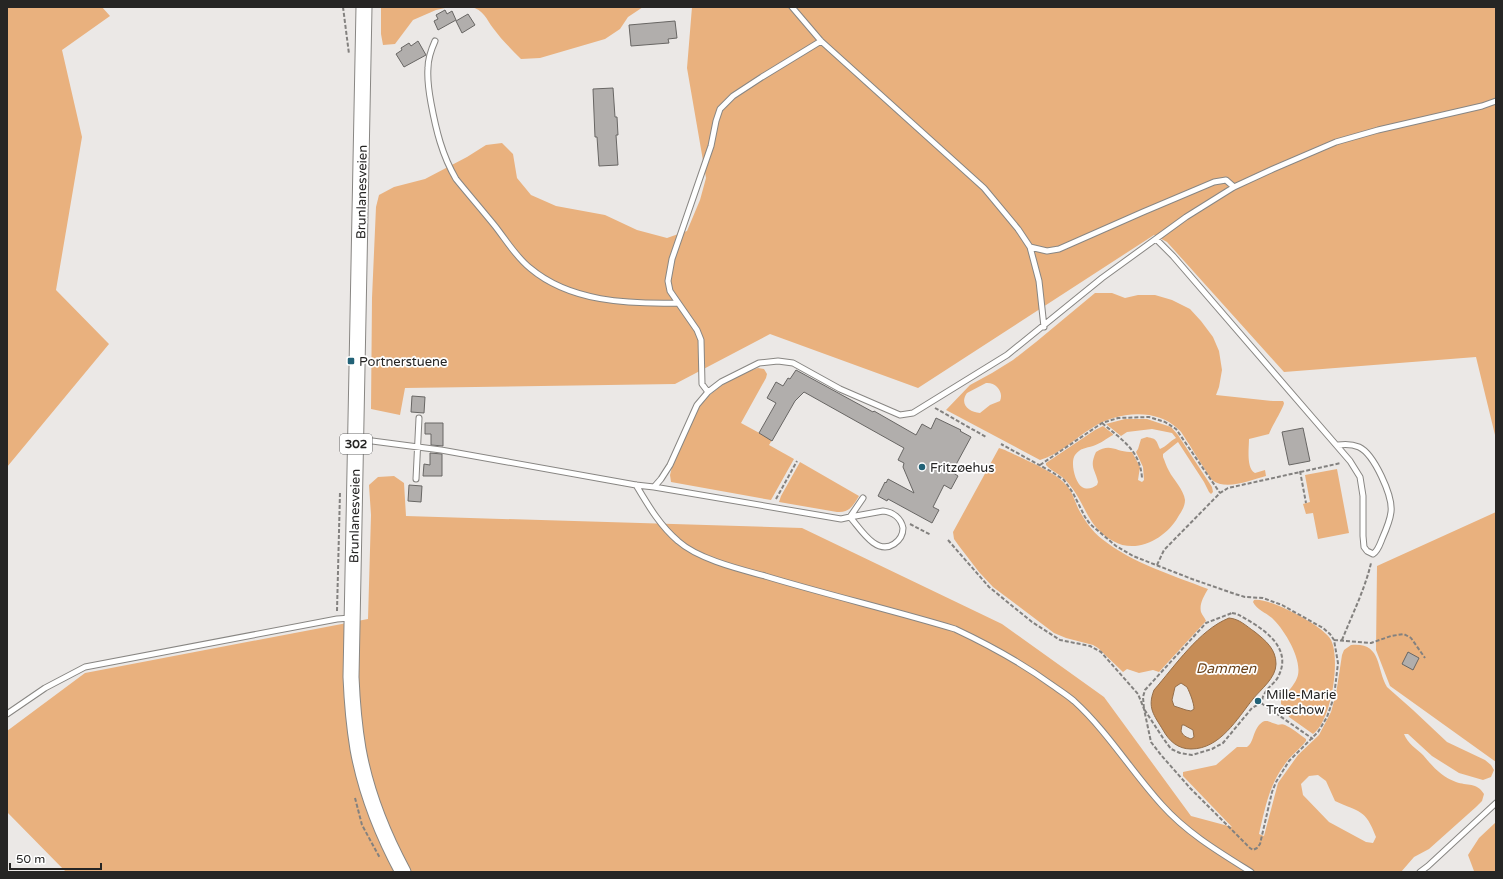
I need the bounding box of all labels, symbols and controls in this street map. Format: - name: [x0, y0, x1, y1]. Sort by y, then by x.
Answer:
- street label: Brunlanesveien: [353, 145, 371, 239]
- place label: Portnerstuene: [359, 354, 447, 370]
- marker: Portnerstuene: [346, 356, 356, 366]
- road number: 302: [340, 434, 372, 454]
- place label: Fritzøehus: [930, 460, 995, 476]
- marker: Fritzøehus: [917, 462, 927, 472]
- street label: Brunlanesveien: [346, 469, 364, 563]
- water label: Dammen: [1196, 660, 1257, 677]
- place label: Mille-Marie Treschow: [1266, 687, 1336, 718]
- marker: Mille-Marie Treschow: [1253, 696, 1263, 706]
- scale bar: [10, 845, 101, 871]
- text: 50 m: [16, 852, 45, 866]

